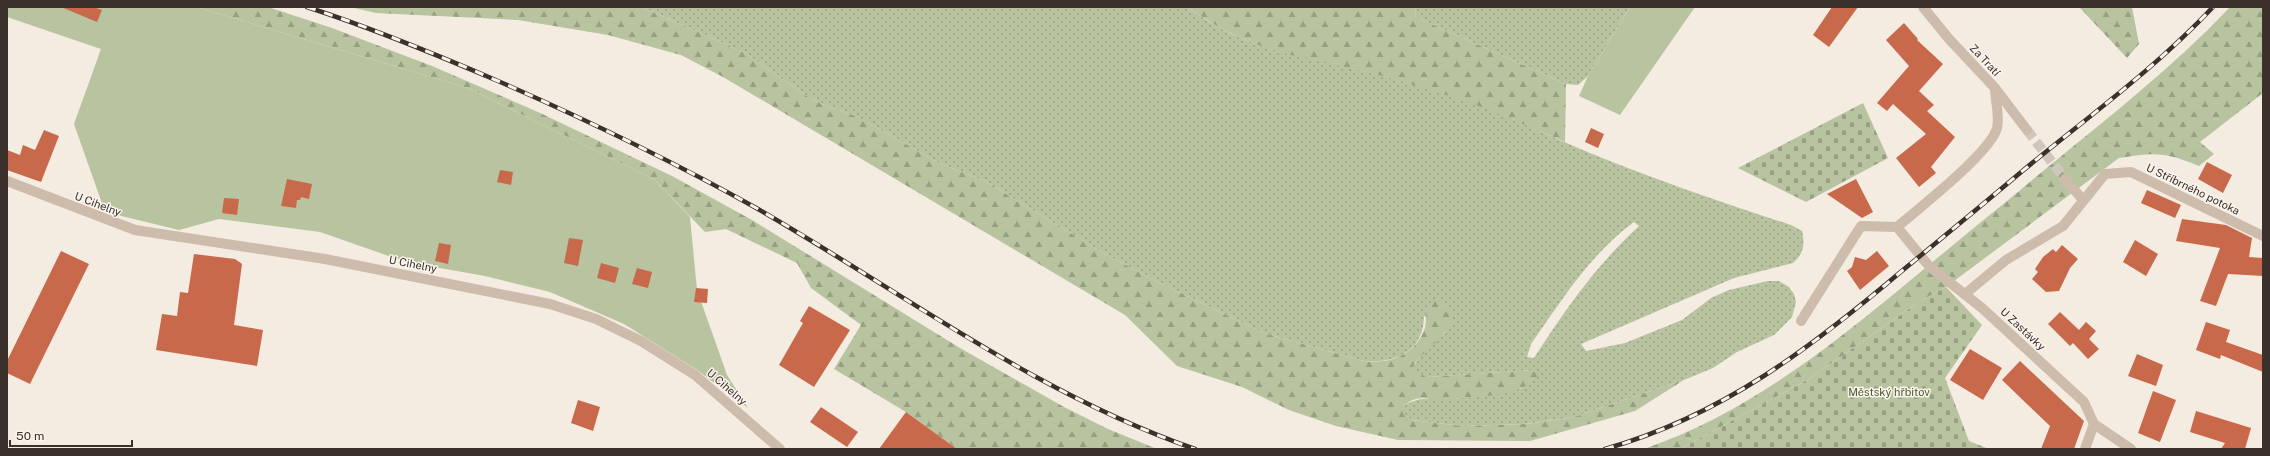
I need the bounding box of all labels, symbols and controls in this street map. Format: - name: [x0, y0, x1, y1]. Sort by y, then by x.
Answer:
- street label: Za Tratí: [1967, 42, 2003, 79]
- street label: U Stříbrného potoka: [2144, 161, 2242, 217]
- street label: U Cihelny: [73, 190, 123, 218]
- street label: U Cihelny: [388, 253, 438, 275]
- street label: U Zastávky: [1998, 305, 2048, 353]
- street label: U Cihelny: [705, 367, 749, 408]
- park label: Městský hřbitov: [1848, 386, 1930, 398]
- scale bar: [10, 422, 132, 448]
- text: 50 m: [16, 429, 44, 443]

